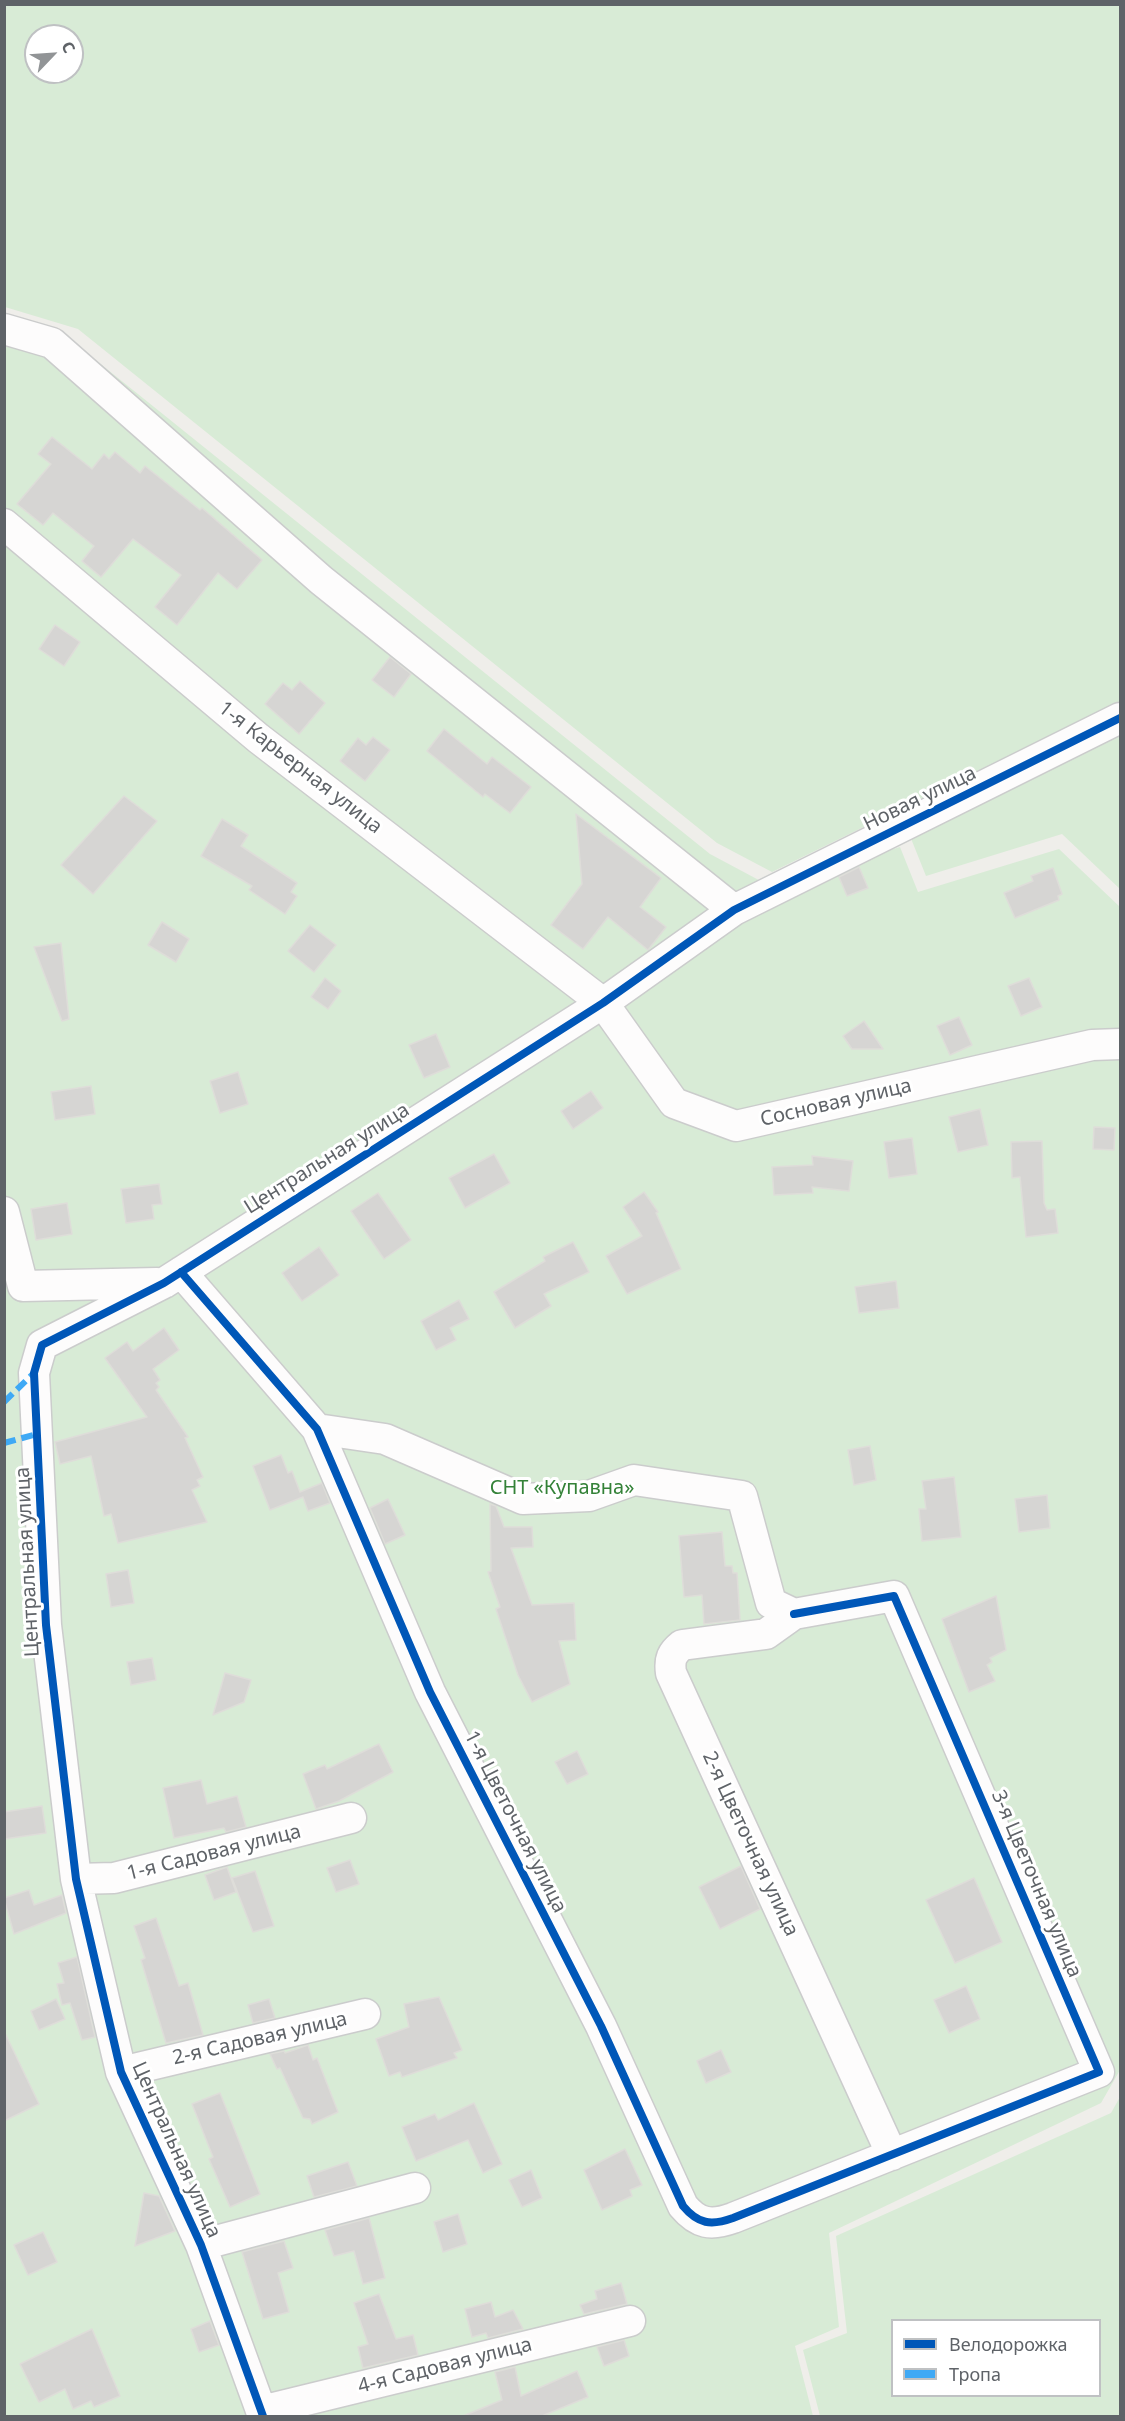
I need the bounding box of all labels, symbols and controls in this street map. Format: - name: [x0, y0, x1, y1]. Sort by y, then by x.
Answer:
- north arrow: [24, 24, 84, 84]
- text: С: [56, 38, 81, 57]
- street label: 1-я Карьерная улица: [213, 697, 387, 839]
- street label: Новая улица: [860, 761, 980, 837]
- street label: Сосновая улица: [758, 1074, 914, 1132]
- street label: Центральная улица: [240, 1098, 414, 1220]
- street label: Центральная улица: [11, 1466, 45, 1658]
- park label: СНТ «Купавна»: [490, 1476, 634, 1500]
- street label: 1-я Цветочная улица: [459, 1727, 571, 1917]
- street label: 2-я Цветочная улица: [697, 1748, 803, 1940]
- street label: 3-я Цветочная улица: [986, 1787, 1086, 1981]
- street label: 1-я Садовая улица: [125, 1820, 303, 1886]
- street label: 2-я Садовая улица: [170, 2007, 350, 2071]
- street label: Центральная улица: [126, 2058, 226, 2242]
- legend: [891, 2319, 1101, 2397]
- text: Велодорожка: [949, 2332, 1067, 2356]
- street label: 4-я Садовая улица: [356, 2333, 534, 2399]
- text: Тропа: [949, 2362, 1001, 2386]

